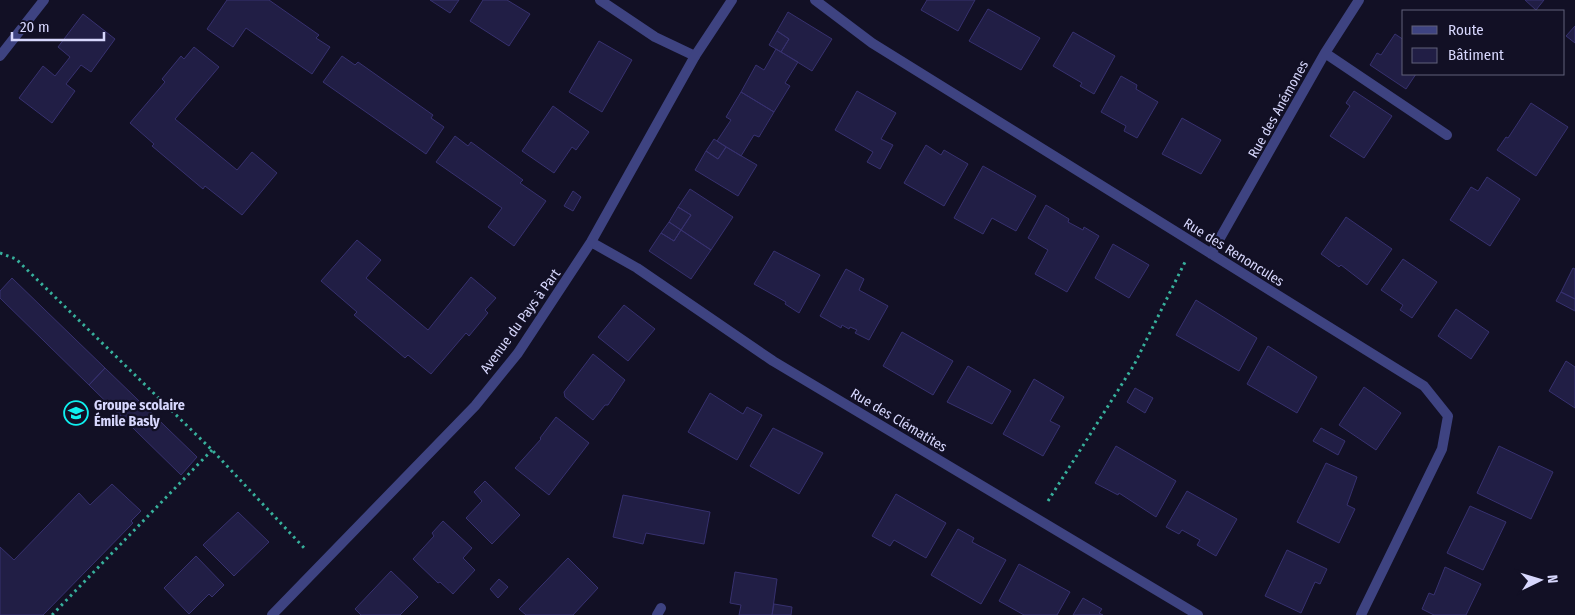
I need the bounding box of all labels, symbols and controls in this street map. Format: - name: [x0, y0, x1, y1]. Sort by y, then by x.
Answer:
- scale bar: [12, 10, 105, 42]
- legend: [1402, 10, 1565, 75]
- text: 20 m: [20, 18, 50, 36]
- text: Route: [1448, 21, 1484, 39]
- text: Bâtiment: [1448, 46, 1504, 64]
- street label: Rue des Anémones: [1245, 57, 1312, 161]
- street label: Rue des Renoncules: [1180, 215, 1287, 290]
- street label: Avenue du Pays à Part: [477, 265, 564, 377]
- street label: Rue des Clématites: [847, 385, 950, 456]
- place label: Groupe scolaire Émile Basly: [94, 397, 185, 430]
- school or university icon: Groupe scolaire Émile Basly: [63, 400, 89, 426]
- north arrow: [1515, 555, 1565, 605]
- text: N: [1544, 574, 1561, 584]

